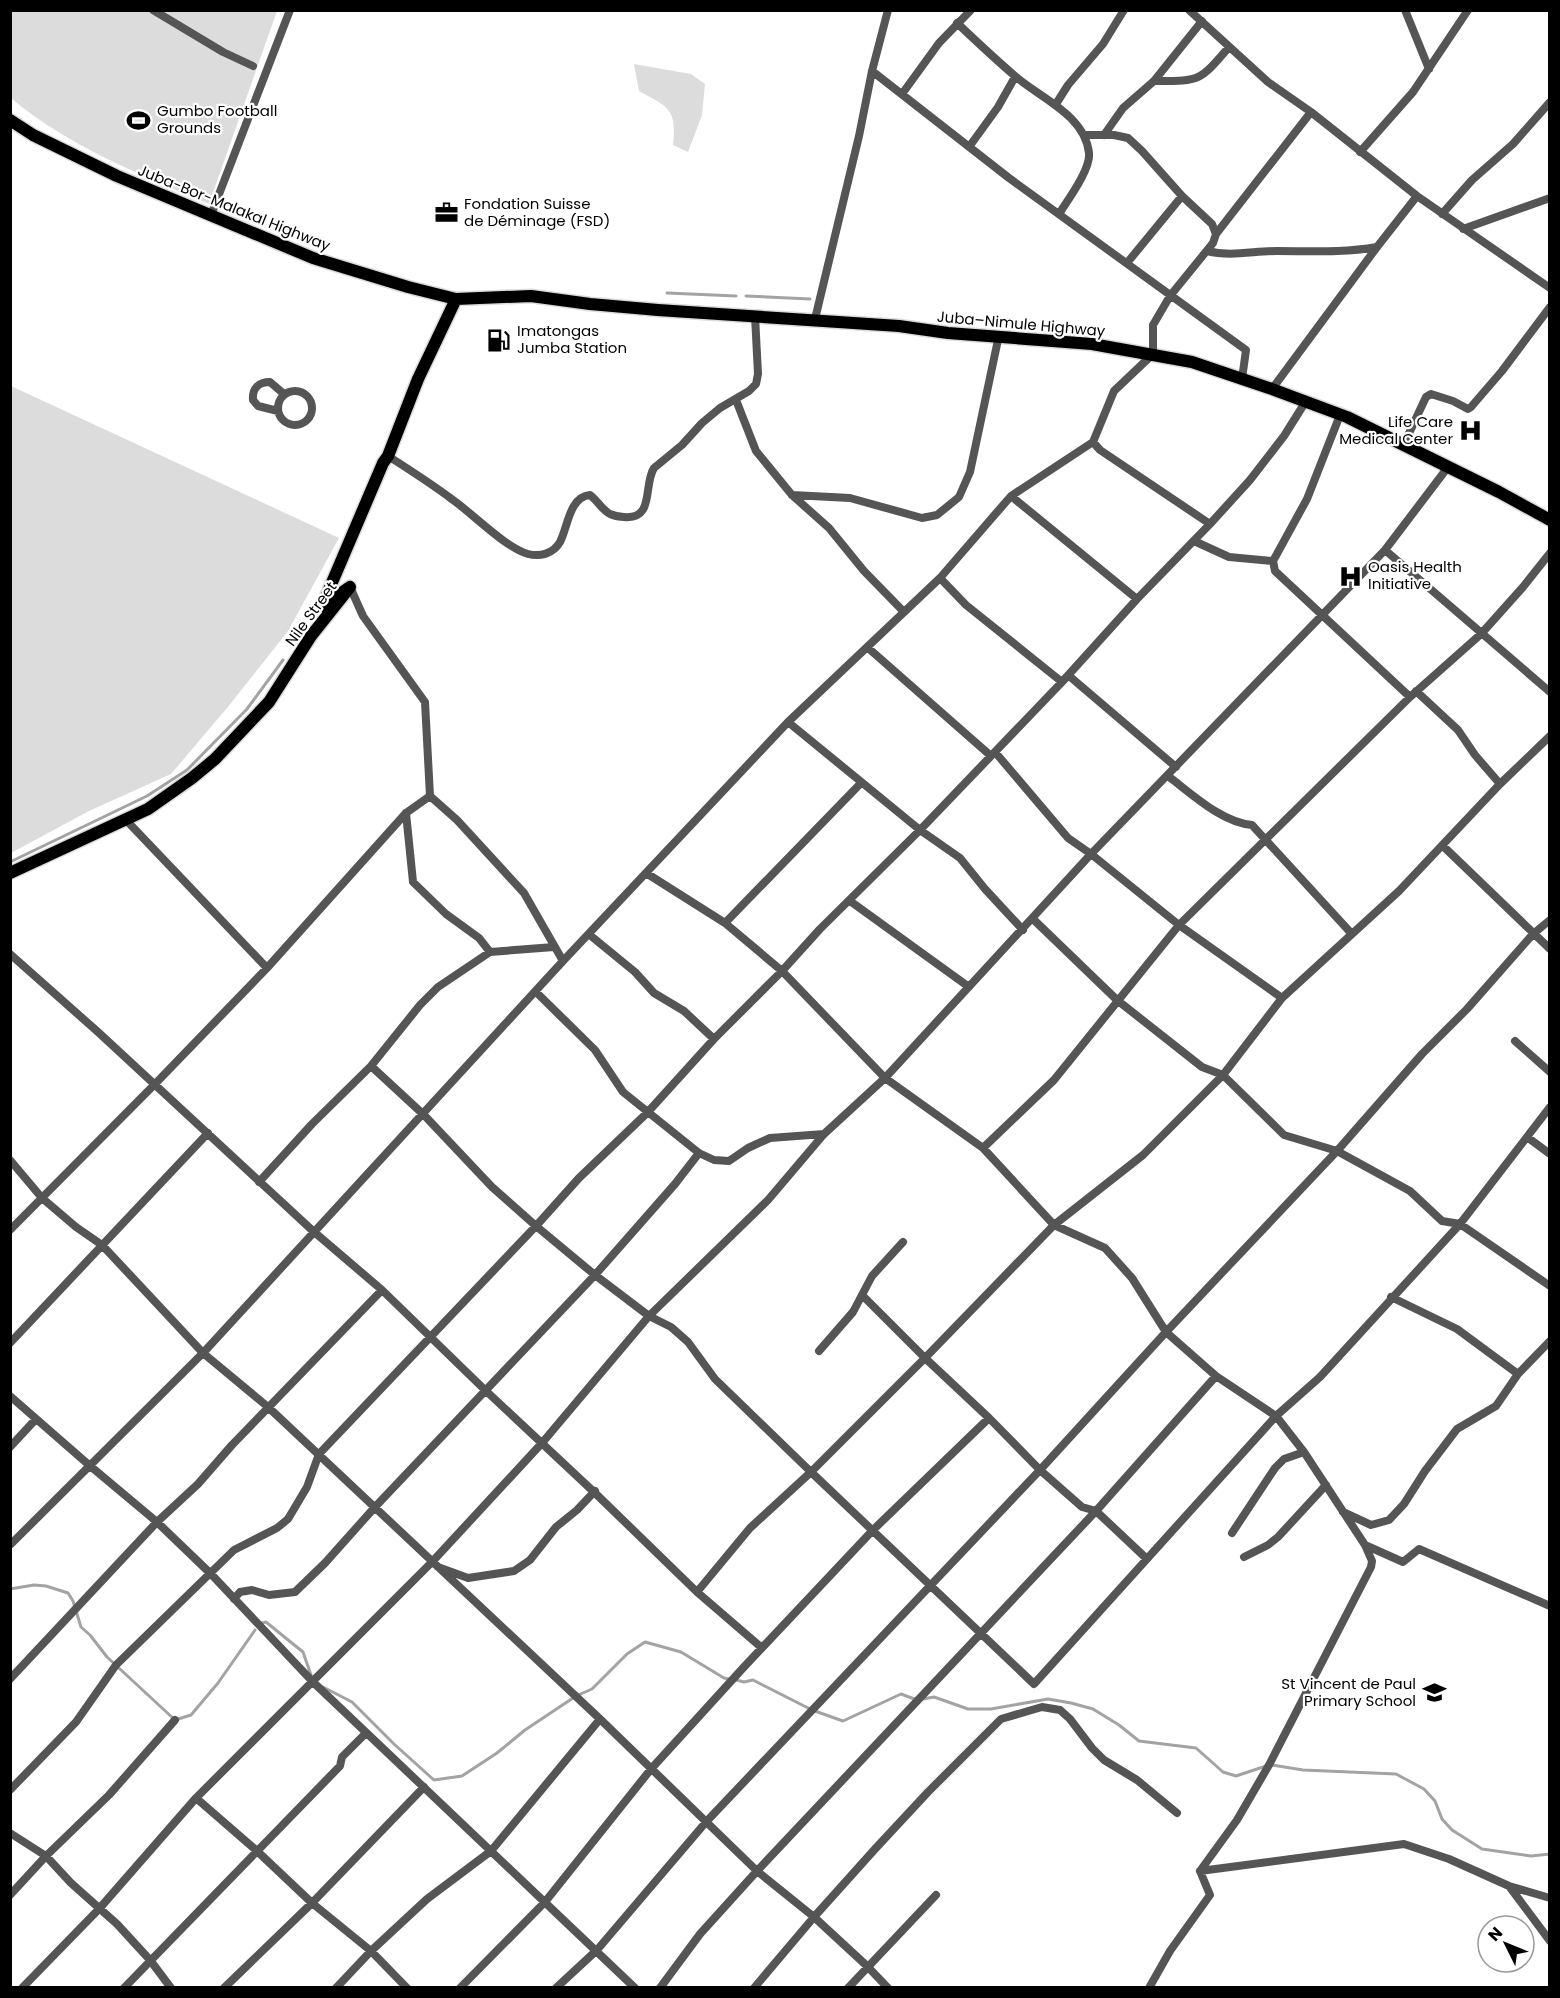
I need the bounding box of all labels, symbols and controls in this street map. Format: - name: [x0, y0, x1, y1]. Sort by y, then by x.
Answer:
- place label: Gumbo Football Grounds: [157, 100, 277, 138]
- sports icon: Gumbo Football Grounds: [126, 107, 152, 133]
- street label: Juba-Bor-Malakal Highway: [135, 159, 334, 256]
- place label: Fondation Suisse de Déminage (FSD): [464, 193, 610, 231]
- office icon: Fondation Suisse de Déminage (FSD): [433, 200, 459, 226]
- street label: Juba–Nimule Highway: [936, 306, 1107, 341]
- place label: Imatongas Jumba Station: [517, 320, 627, 358]
- fuel station icon: Imatongas Jumba Station: [486, 327, 512, 353]
- place label: Life Care Medical Center: [1339, 411, 1453, 449]
- hospital icon: Life Care Medical Center: [1458, 418, 1484, 444]
- place label: Oasis Health Initiative: [1368, 556, 1462, 594]
- hospital icon: Oasis Health Initiative: [1337, 563, 1363, 589]
- street label: Nile Street: [280, 577, 341, 650]
- place label: St Vincent de Paul Primary School: [1281, 1673, 1416, 1711]
- school or university icon: St Vincent de Paul Primary School: [1421, 1680, 1447, 1706]
- north arrow: [1476, 1914, 1536, 1974]
- text: N: [1483, 1922, 1508, 1946]

